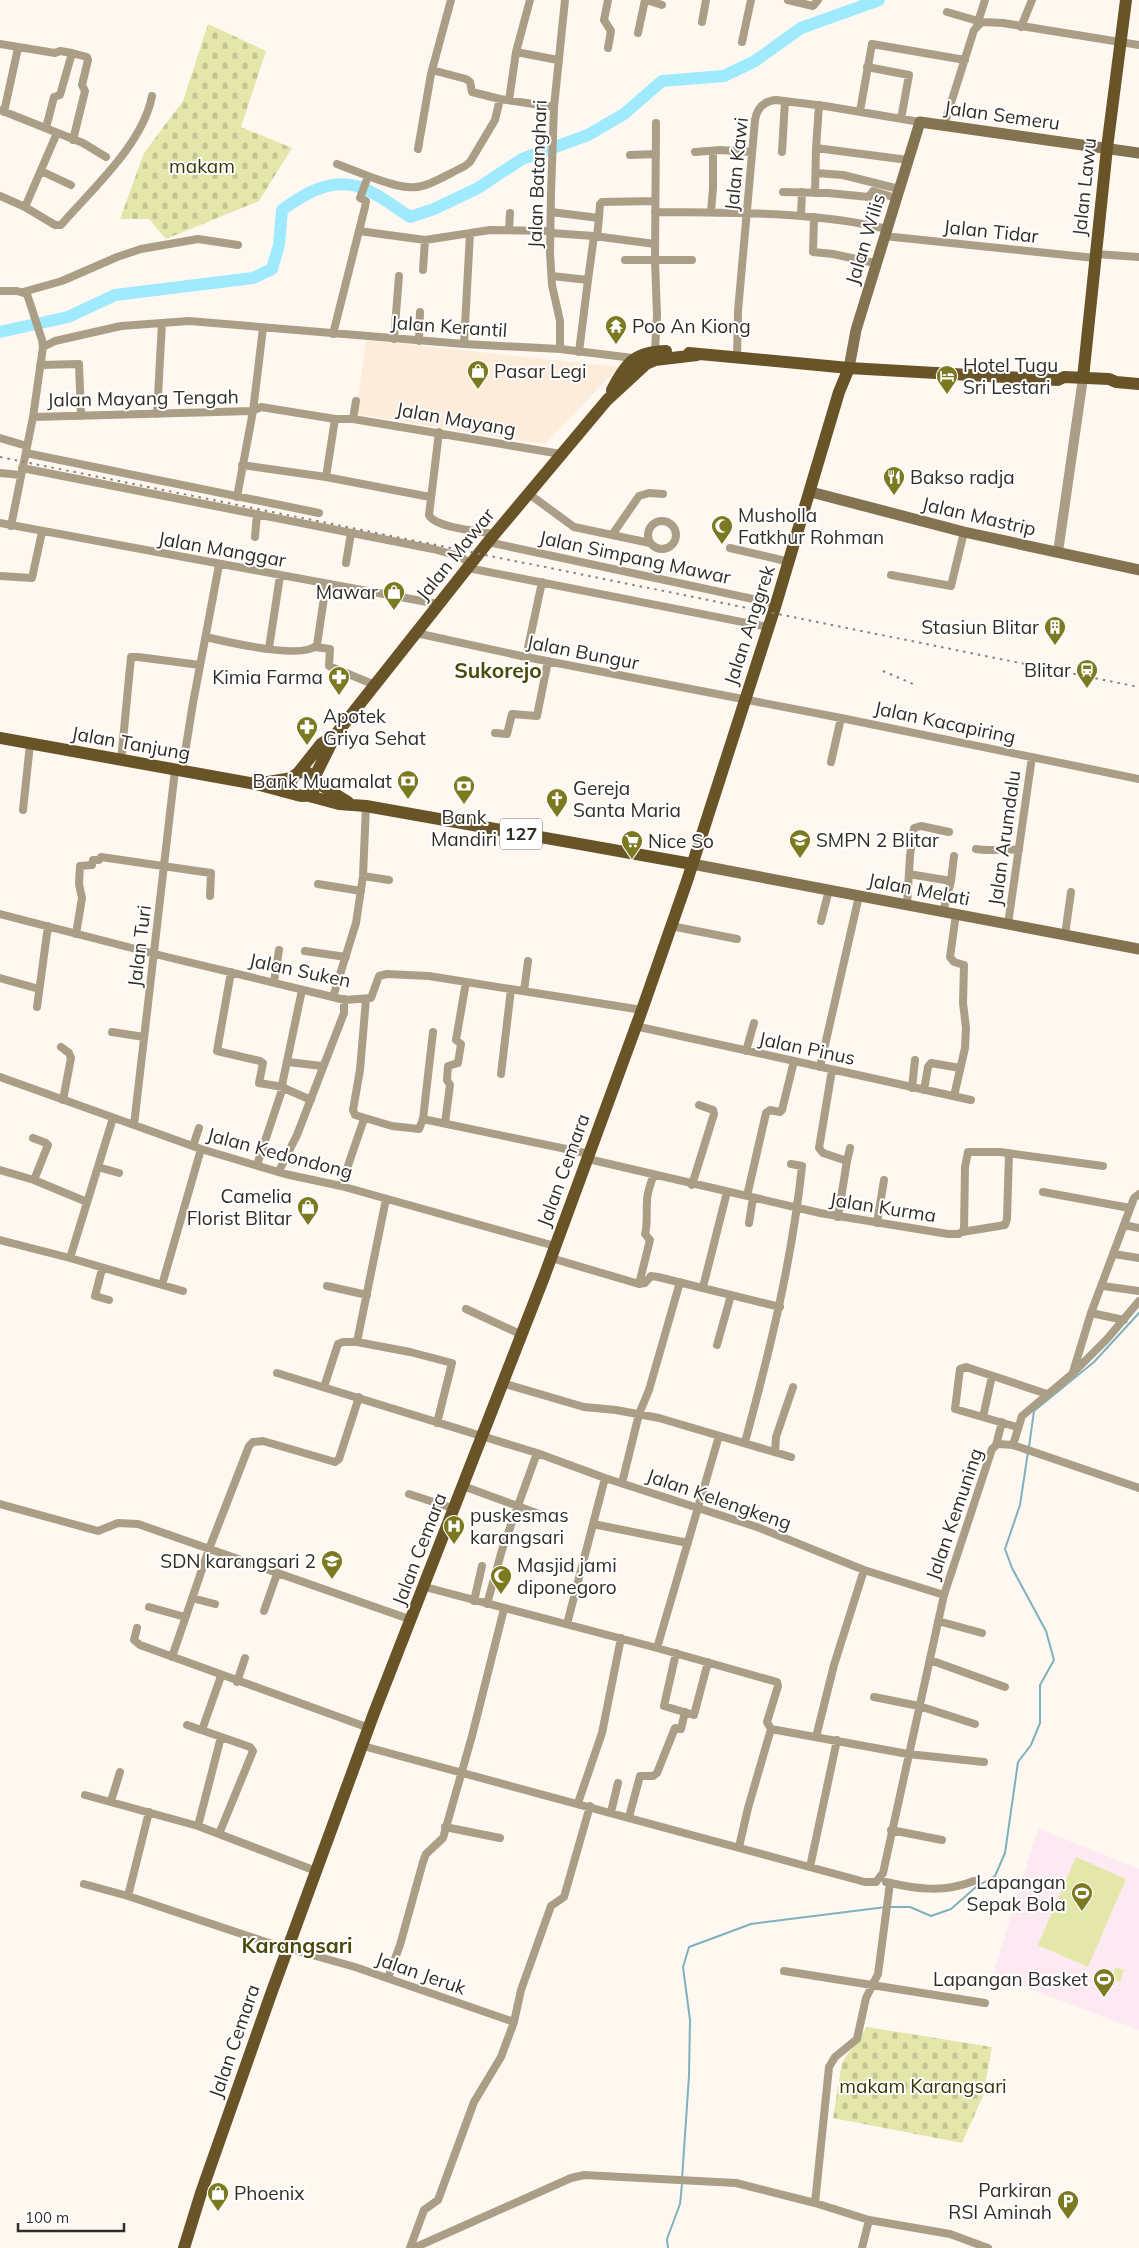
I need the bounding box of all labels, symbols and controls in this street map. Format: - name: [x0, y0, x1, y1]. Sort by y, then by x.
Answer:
- street label: Jalan Semeru: [943, 95, 1061, 135]
- street label: Jalan Batanghari: [522, 99, 552, 249]
- street label: Jalan Kawi: [719, 116, 753, 212]
- street label: Jalan Lawu: [1067, 137, 1101, 237]
- park label: makam: [169, 154, 235, 178]
- street label: Jalan Wilis: [840, 191, 890, 287]
- street label: Jalan Tidar: [942, 214, 1040, 248]
- street label: Jalan Kerantil: [390, 310, 508, 342]
- temple icon: Poo An Kiong: [604, 314, 628, 345]
- place label: Poo An Kiong: [632, 314, 751, 338]
- place label: Hotel Tugu Sri Lestari: [963, 353, 1058, 399]
- shop icon: Pasar Legi: [466, 359, 490, 390]
- place label: Pasar Legi: [494, 359, 587, 383]
- hotel icon: Hotel Tugu Sri Lestari: [935, 364, 959, 395]
- street label: Jalan Mayang Tengah: [47, 384, 239, 412]
- street label: Jalan Mayang: [394, 397, 518, 441]
- restaurant icon: Bakso radja: [882, 465, 906, 496]
- place label: Bakso radja: [910, 465, 1015, 489]
- street label: Jalan Mastrip: [920, 491, 1038, 541]
- street label: Jalan Mawar: [410, 503, 500, 605]
- place label: Musholla Fatkhur Rohman: [738, 503, 884, 549]
- mosque icon: Musholla Fatkhur Rohman: [710, 514, 734, 545]
- street label: Jalan Simpang Mawar: [537, 525, 733, 589]
- street label: Jalan Manggar: [156, 526, 288, 572]
- street label: Jalan Anggrek: [718, 562, 780, 688]
- place label: Mawar: [316, 580, 378, 604]
- shop icon: Mawar: [382, 580, 406, 611]
- place label: Stasiun Blitar: [921, 615, 1039, 639]
- building icon: Stasiun Blitar: [1043, 615, 1067, 646]
- street label: Jalan Bungur: [525, 629, 641, 675]
- district label: Sukorejo: [454, 657, 542, 683]
- place label: Blitar: [1024, 658, 1071, 682]
- station icon: Blitar: [1075, 658, 1099, 689]
- place label: Kimia Farma: [212, 665, 323, 689]
- pharmacy icon: Kimia Farma: [327, 665, 351, 696]
- street label: Jalan Kacapiring: [872, 695, 1018, 749]
- place label: Apotek Griya Sehat: [323, 704, 426, 750]
- pharmacy icon: Apotek Griya Sehat: [295, 715, 319, 746]
- street label: Jalan Tanjung: [70, 721, 192, 765]
- place label: Bank Muamalat: [252, 769, 392, 793]
- bank icon: Bank Muamalat: [396, 769, 420, 800]
- street label: Jalan Arumdalu: [983, 769, 1025, 907]
- bank icon: Bank Mandiri: [452, 774, 476, 805]
- place label: Gereja Santa Maria: [573, 776, 681, 822]
- church icon: Gereja Santa Maria: [545, 787, 569, 818]
- place label: Bank Mandiri: [431, 805, 497, 851]
- road number: 127: [500, 819, 542, 850]
- school or university icon: SMPN 2 Blitar: [788, 828, 812, 859]
- place label: SMPN 2 Blitar: [816, 828, 939, 852]
- supermarket icon: Nice So: [620, 829, 644, 860]
- place label: Nice So: [648, 829, 714, 853]
- street label: Jalan Melati: [866, 867, 972, 911]
- street label: Jalan Turi: [122, 904, 156, 988]
- street label: Jalan Suken: [247, 948, 353, 992]
- street label: Jalan Pinus: [757, 1026, 857, 1070]
- street label: Jalan Cemara: [531, 1110, 595, 1230]
- street label: Jalan Kedondong: [204, 1122, 356, 1184]
- place label: Camelia Florist Blitar: [187, 1184, 292, 1230]
- street label: Jalan Kurma: [828, 1187, 938, 1227]
- shop icon: Camelia Florist Blitar: [296, 1195, 320, 1226]
- street label: Jalan Kemuning: [920, 1445, 988, 1583]
- street label: Jalan Kelengkeng: [643, 1463, 795, 1535]
- street label: Jalan Cemara: [387, 1489, 451, 1609]
- place label: puskesmas karangsari: [470, 1503, 569, 1549]
- hospital icon: puskesmas karangsari: [442, 1514, 466, 1545]
- place label: SDN karangsari 2: [160, 1549, 316, 1573]
- school or university icon: SDN karangsari 2: [320, 1549, 344, 1580]
- place label: Masjid jami diponegoro: [517, 1553, 617, 1599]
- mosque icon: Masjid jami diponegoro: [489, 1564, 513, 1595]
- place label: Lapangan Sepak Bola: [967, 1870, 1066, 1916]
- sports icon: Lapangan Sepak Bola: [1070, 1881, 1094, 1912]
- district label: Karangsari: [241, 1932, 353, 1958]
- street label: Jalan Jeruk: [373, 1946, 469, 2000]
- place label: Lapangan Basket: [933, 1967, 1088, 1991]
- sports icon: Lapangan Basket: [1092, 1967, 1116, 1998]
- street label: Jalan Cemara: [203, 1981, 265, 2101]
- park label: makam Karangsari: [839, 2074, 1007, 2098]
- place label: Parkiran RSI Aminah: [948, 2178, 1052, 2224]
- shop icon: Phoenix: [206, 2181, 230, 2212]
- place label: Phoenix: [234, 2181, 305, 2205]
- parking icon: Parkiran RSI Aminah: [1056, 2189, 1080, 2220]
- scale bar: [18, 2200, 124, 2232]
- text: 100 m: [25, 2208, 69, 2227]

